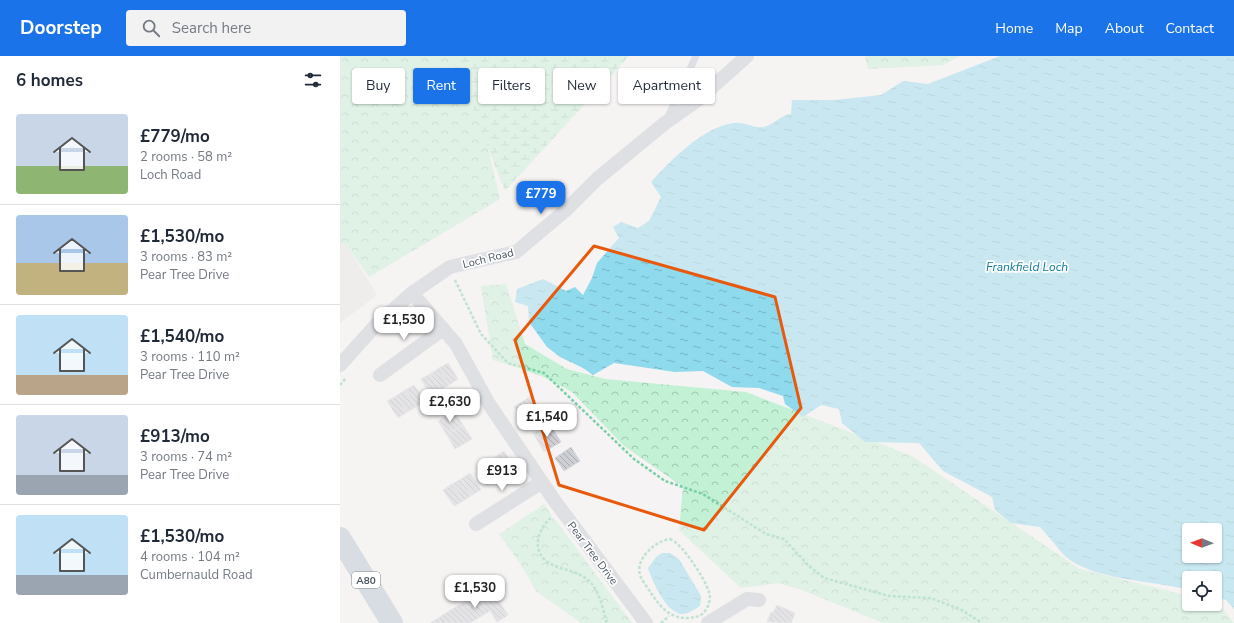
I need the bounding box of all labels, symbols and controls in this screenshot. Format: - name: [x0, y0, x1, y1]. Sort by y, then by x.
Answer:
- search box: [126, 10, 406, 46]
- text: Doorstep: [20, 15, 102, 41]
- icon: search: [140, 17, 162, 39]
- text: Search here: [172, 18, 251, 38]
- text: Home: [995, 19, 1033, 38]
- text: Map: [1055, 19, 1083, 38]
- text: About: [1105, 19, 1144, 38]
- text: Contact: [1166, 19, 1214, 38]
- chip: Buy: [352, 68, 405, 104]
- chip: Rent: [413, 68, 470, 104]
- chip: Filters: [478, 68, 545, 104]
- chip: New: [553, 68, 610, 104]
- chip: Apartment: [618, 68, 715, 104]
- text: 6 homes: [16, 69, 83, 92]
- icon: filters: [302, 69, 324, 91]
- text: £779/mo: [140, 125, 210, 148]
- icon: home: [48, 130, 96, 178]
- text: 2 rooms · 58 m²: [140, 148, 232, 166]
- text: Loch Road: [140, 166, 201, 184]
- pin: £779: [517, 181, 565, 215]
- text: £779: [525, 185, 557, 203]
- text: £1,530/mo: [140, 225, 224, 248]
- icon: home: [48, 231, 96, 279]
- street label: Loch Road: [461, 245, 515, 272]
- text: 3 rooms · 83 m²: [140, 248, 232, 266]
- water label: Frankfield Loch: [986, 259, 1068, 275]
- text: Pear Tree Drive: [140, 266, 229, 284]
- pin: £1,530: [371, 307, 437, 341]
- text: £1,530: [383, 311, 425, 329]
- text: £1,540/mo: [140, 325, 224, 348]
- icon: home: [48, 331, 96, 379]
- text: 3 rooms · 110 m²: [140, 348, 240, 366]
- text: Pear Tree Drive: [140, 366, 229, 384]
- pin: £2,630: [417, 389, 483, 423]
- text: £2,630: [429, 393, 471, 411]
- pin: £1,540: [514, 404, 580, 438]
- text: £1,540: [526, 408, 568, 426]
- text: £913/mo: [140, 425, 210, 448]
- icon: home: [48, 431, 96, 479]
- text: 3 rooms · 74 m²: [140, 448, 232, 466]
- pin: £913: [478, 458, 526, 492]
- text: £913: [486, 462, 518, 480]
- text: Pear Tree Drive: [140, 466, 229, 484]
- street label: Pear Tree Drive: [564, 519, 621, 588]
- north arrow: [1182, 523, 1222, 563]
- map controls: [1182, 523, 1222, 611]
- text: £1,530/mo: [140, 525, 224, 548]
- icon: home: [48, 531, 96, 579]
- text: 4 rooms · 104 m²: [140, 548, 240, 566]
- text: Cumbernauld Road: [140, 566, 253, 584]
- button: locate: [1182, 571, 1222, 611]
- road number: A80: [352, 572, 380, 588]
- pin: £1,530: [442, 575, 508, 609]
- text: £1,530: [454, 579, 496, 597]

